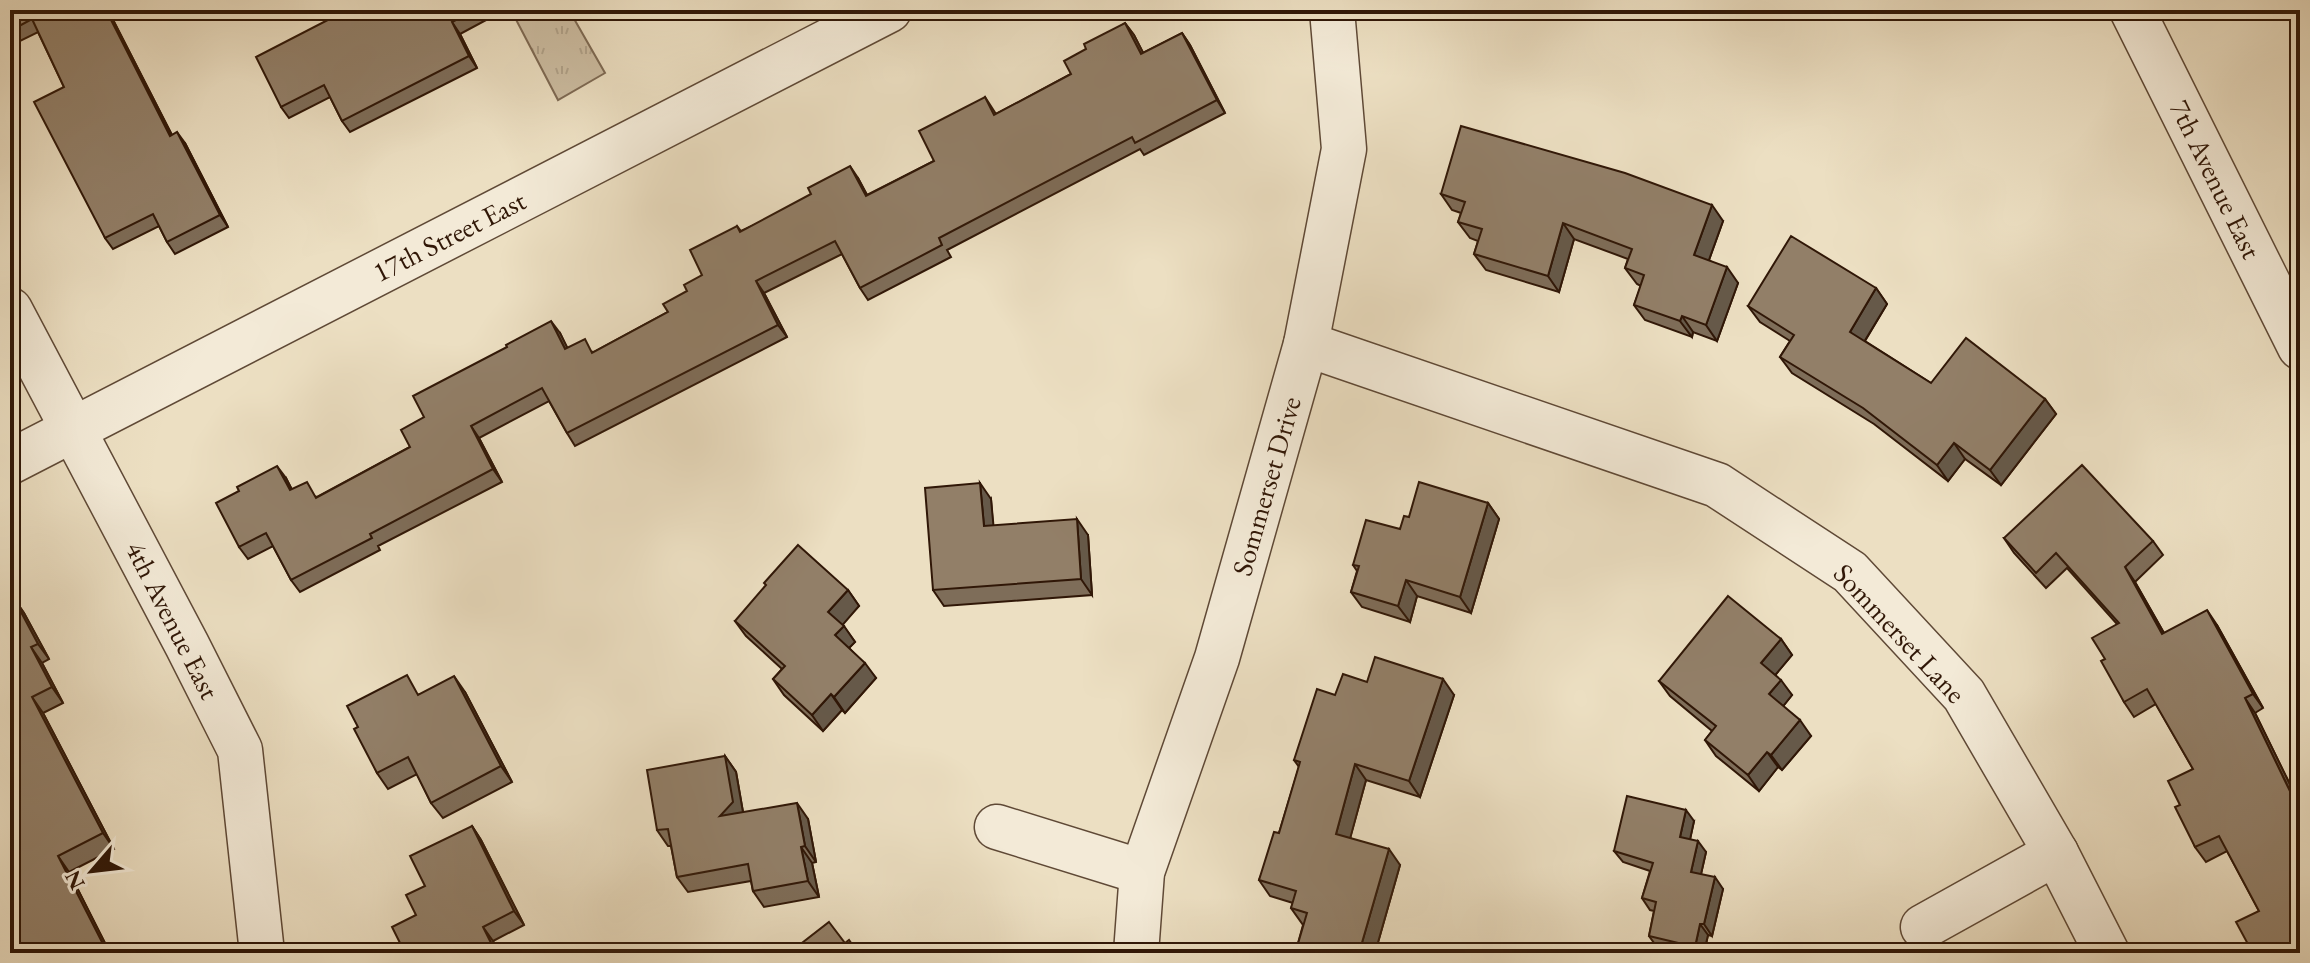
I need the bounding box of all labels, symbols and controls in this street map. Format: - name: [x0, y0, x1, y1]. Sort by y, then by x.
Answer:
- street label: 7th Avenue East: [2162, 94, 2270, 265]
- street label: 17th Street East: [366, 182, 532, 290]
- street label: Sommerset Drive: [1223, 392, 1309, 580]
- street label: 4th Avenue East: [118, 535, 228, 705]
- street label: Sommerset Lane: [1826, 556, 1974, 711]
- north arrow: [52, 831, 132, 911]
- text: N: [58, 865, 92, 895]

